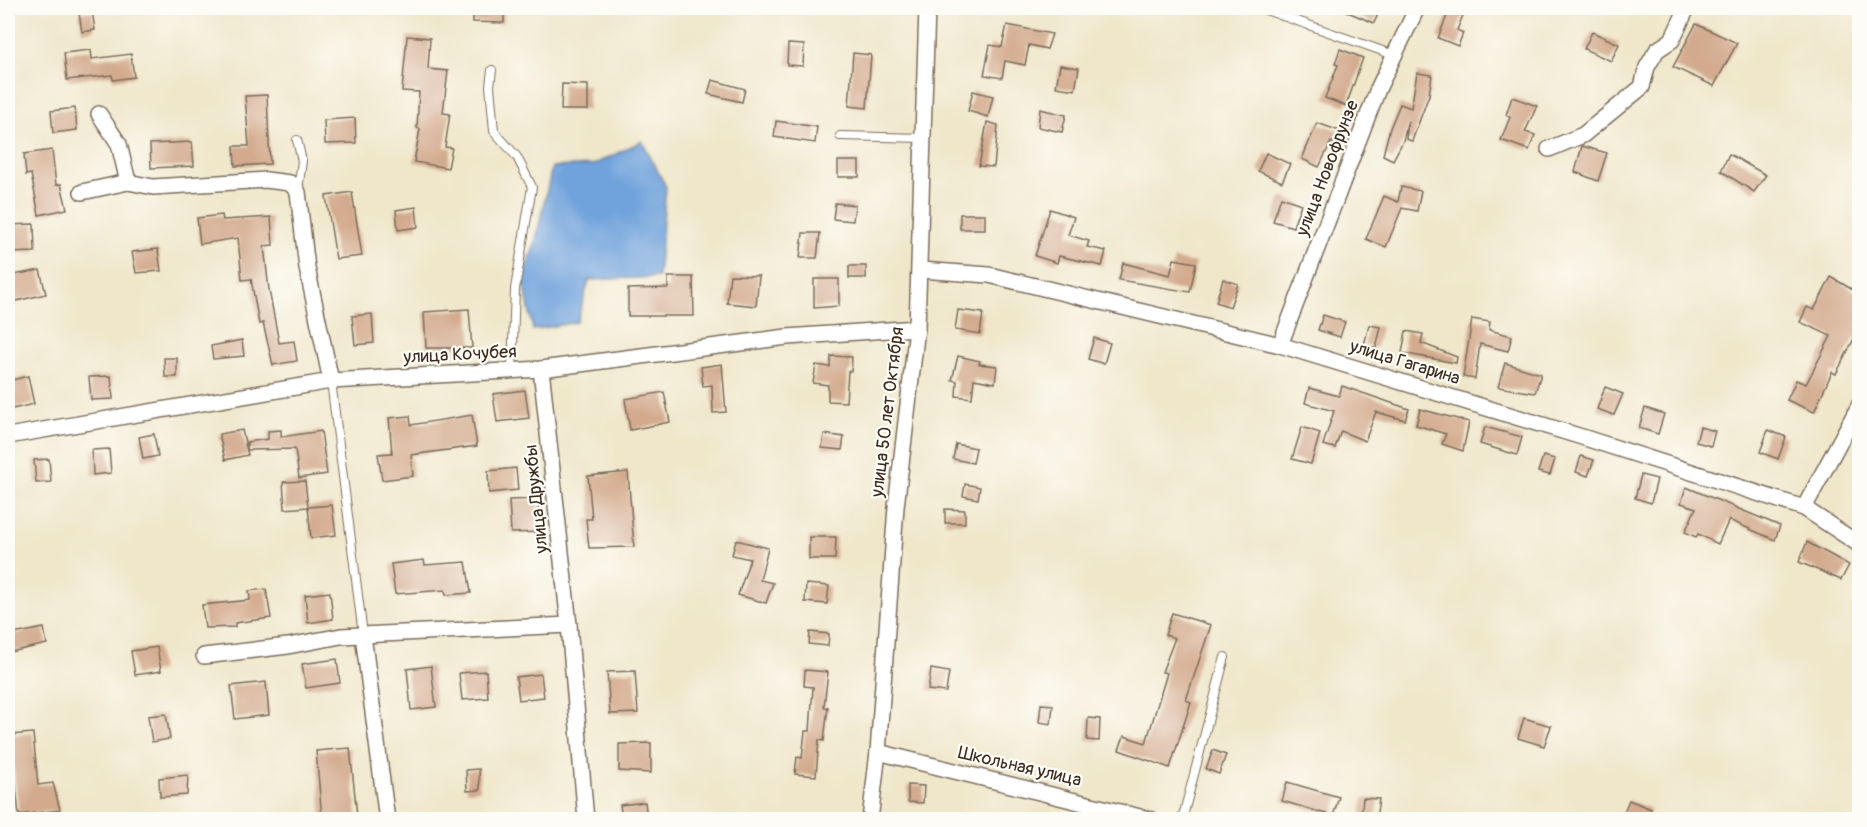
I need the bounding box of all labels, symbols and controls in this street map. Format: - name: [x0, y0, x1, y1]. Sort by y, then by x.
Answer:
- street label: улица Новофрунзе: [1291, 97, 1364, 240]
- street label: улица 50 лет Октября: [866, 326, 909, 500]
- street label: улица Гагарина: [1346, 335, 1463, 390]
- street label: улица Кочубея: [402, 340, 517, 369]
- street label: улица Дружбы: [519, 443, 554, 555]
- street label: Школьная улица: [956, 741, 1084, 792]

